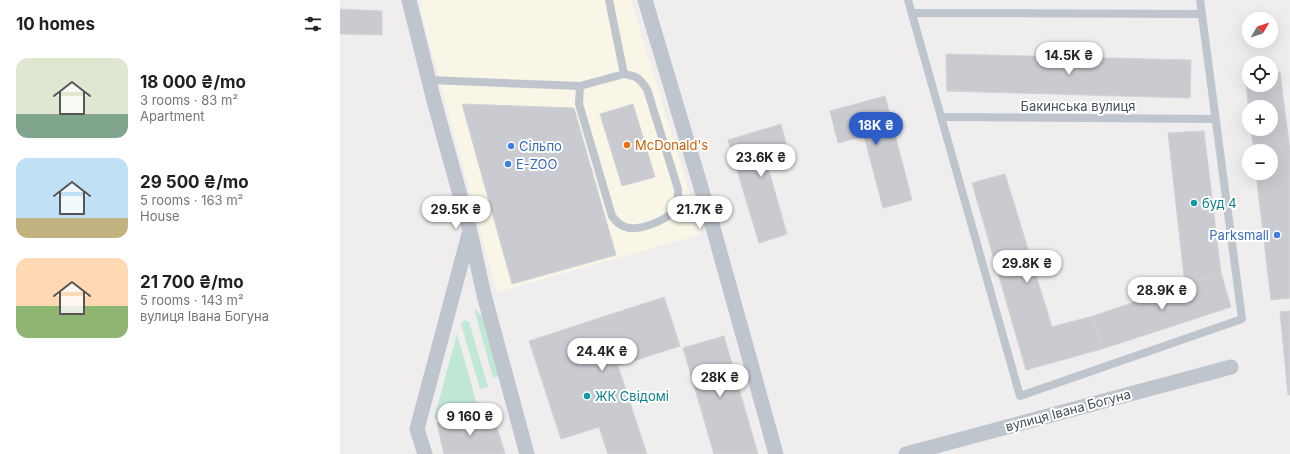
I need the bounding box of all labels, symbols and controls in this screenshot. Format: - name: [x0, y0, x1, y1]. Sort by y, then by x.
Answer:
- north arrow: [1242, 12, 1278, 48]
- map controls: [1242, 12, 1278, 180]
- icon: filters: [302, 13, 324, 35]
- text: 10 homes: [16, 14, 95, 34]
- pin: 14.5K ₴: [1032, 42, 1106, 76]
- text: 14.5K ₴: [1045, 47, 1093, 63]
- button: locate: [1242, 56, 1278, 92]
- text: 18 000 ₴/mo: [140, 72, 246, 92]
- icon: home: [48, 74, 96, 122]
- text: 3 rooms · 83 m²: [140, 92, 238, 108]
- street label: Бакинська вулиця: [1020, 98, 1136, 114]
- button: +: [1242, 100, 1278, 136]
- text: Apartment: [140, 108, 205, 124]
- pin: 18K ₴: [848, 112, 904, 146]
- text: 18K ₴: [858, 117, 894, 133]
- place label: McDonald's: [635, 137, 708, 153]
- place label: Сільпо: [519, 138, 562, 154]
- marker: McDonald's: [622, 140, 632, 150]
- marker: Сільпо: [506, 141, 516, 151]
- pin: 23.6K ₴: [724, 144, 798, 178]
- button: −: [1242, 144, 1278, 180]
- text: 23.6K ₴: [736, 149, 786, 165]
- place label: E-ZOO: [516, 156, 557, 172]
- marker: E-ZOO: [503, 159, 513, 169]
- text: 29 500 ₴/mo: [140, 172, 249, 192]
- icon: home: [48, 174, 96, 222]
- text: 5 rooms · 163 m²: [140, 192, 243, 208]
- place label: буд 4: [1202, 195, 1237, 211]
- pin: 29.5K ₴: [419, 196, 493, 230]
- pin: 21.7K ₴: [663, 196, 737, 230]
- marker: буд 4: [1189, 198, 1199, 208]
- text: 29.5K ₴: [431, 201, 481, 217]
- text: 21.7K ₴: [676, 201, 724, 217]
- text: House: [140, 208, 180, 224]
- place label: Parksmall: [1209, 227, 1269, 243]
- marker: Parksmall: [1272, 230, 1282, 240]
- pin: 29.8K ₴: [990, 250, 1064, 284]
- text: 29.8K ₴: [1002, 255, 1052, 271]
- text: 21 700 ₴/mo: [140, 272, 244, 292]
- icon: home: [48, 274, 96, 322]
- pin: 28.9K ₴: [1125, 277, 1199, 311]
- text: 28.9K ₴: [1136, 282, 1188, 298]
- text: 5 rooms · 143 m²: [140, 292, 244, 308]
- text: вулиця Івана Богуна: [140, 308, 269, 324]
- pin: 24.4K ₴: [565, 338, 639, 372]
- text: 24.4K ₴: [576, 343, 628, 359]
- pin: 28K ₴: [692, 364, 748, 398]
- text: 28K ₴: [701, 369, 739, 385]
- street label: вулиця Івана Богуна: [1004, 386, 1132, 434]
- place label: ЖК Свідомі: [595, 388, 669, 404]
- marker: ЖК Свідомі: [582, 391, 592, 401]
- pin: 9 160 ₴: [433, 403, 507, 437]
- text: 9 160 ₴: [446, 408, 494, 424]

